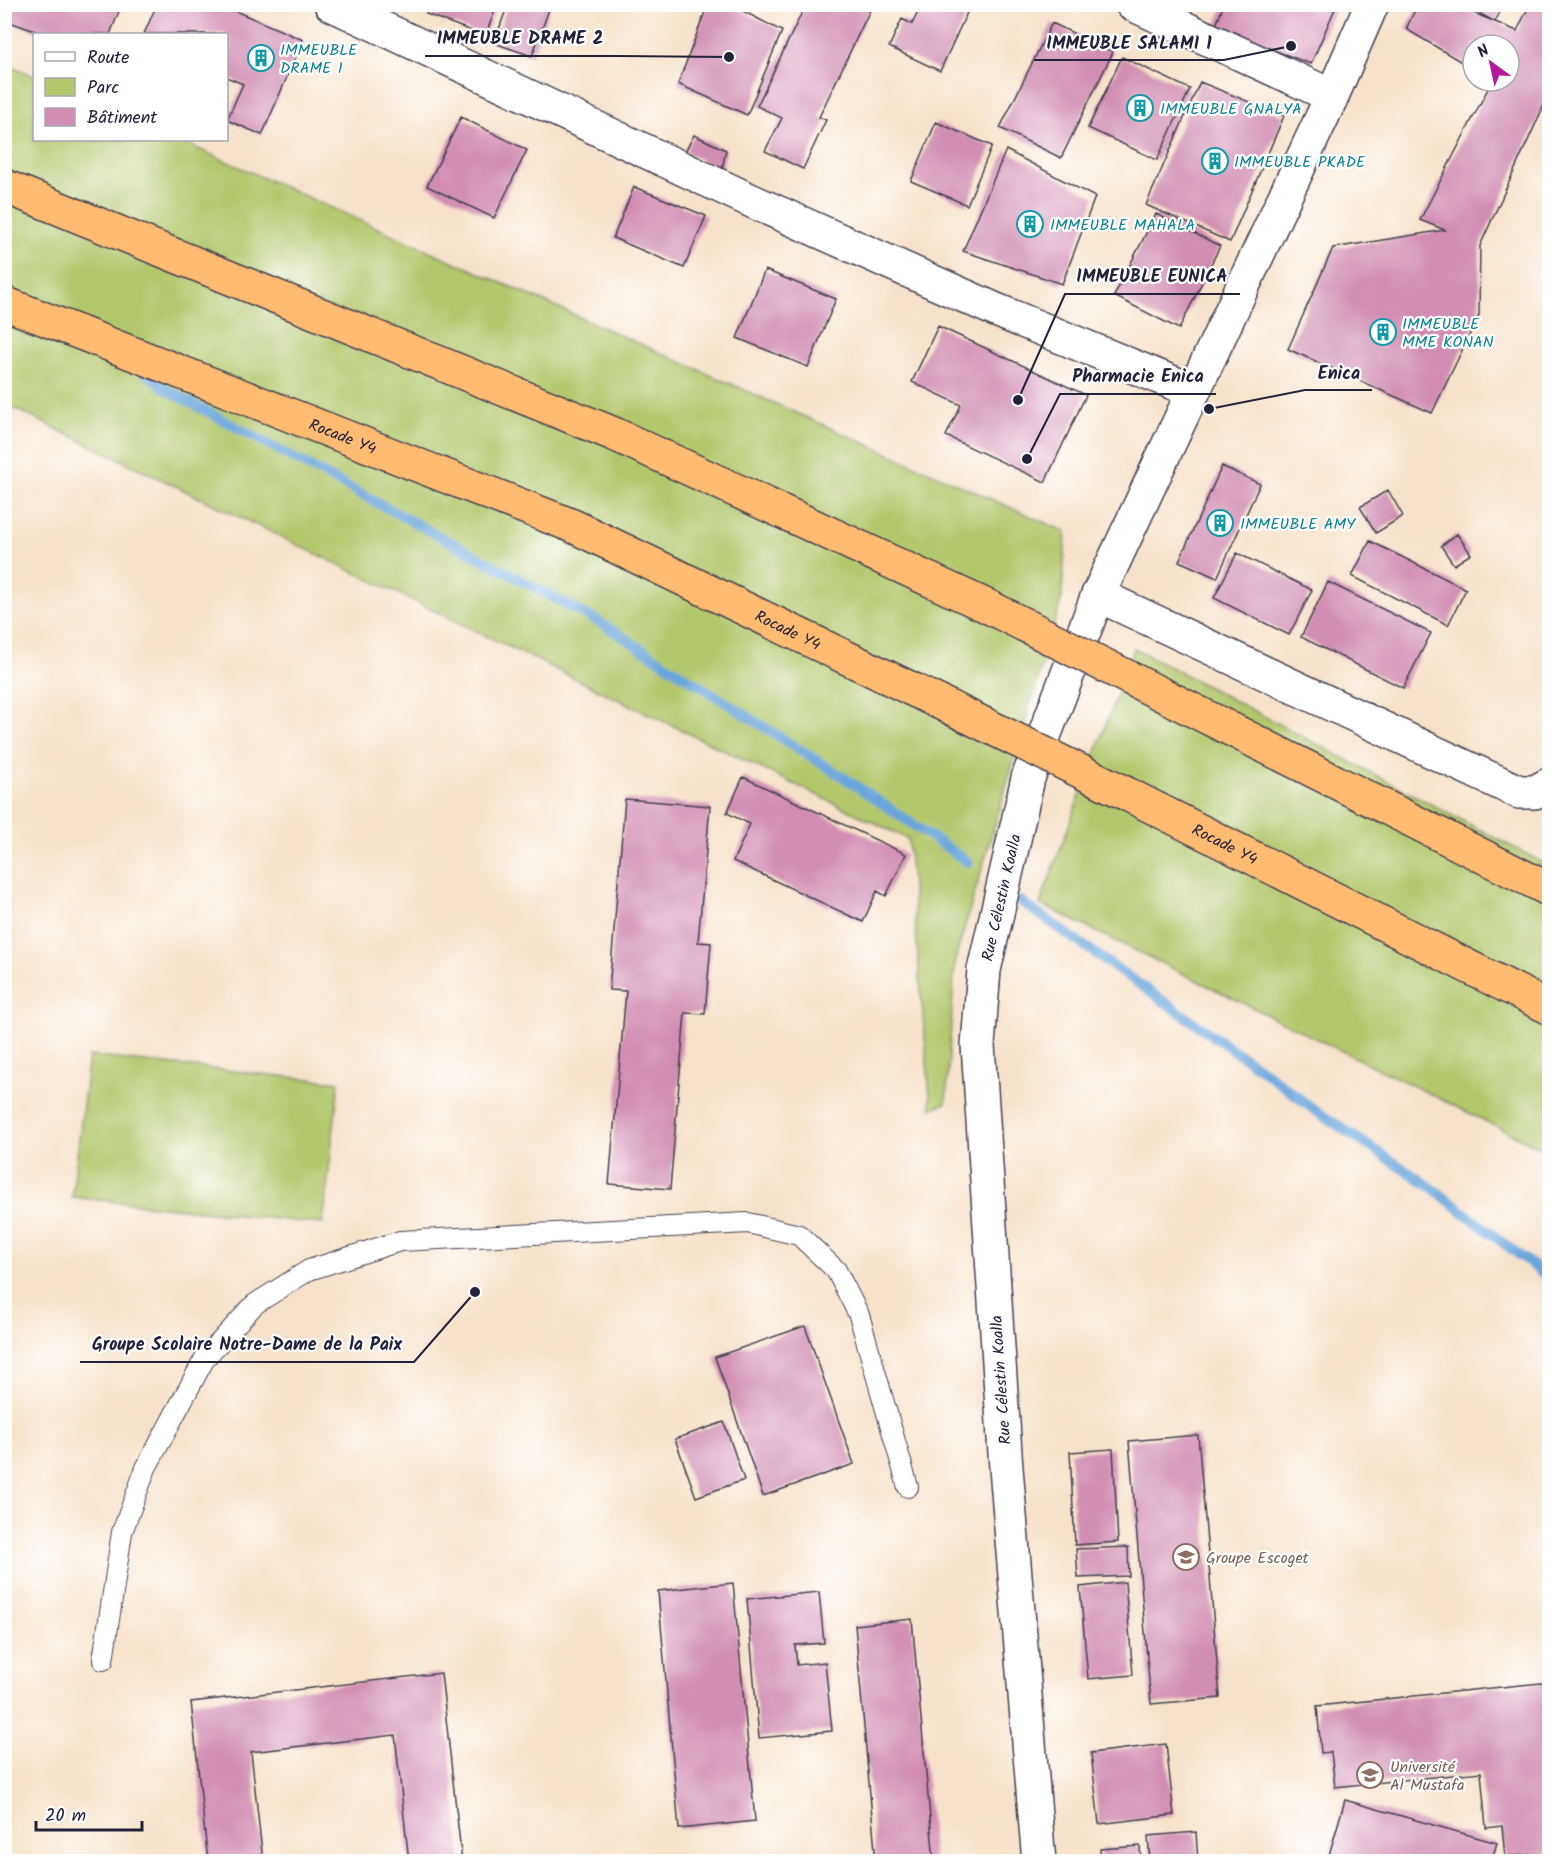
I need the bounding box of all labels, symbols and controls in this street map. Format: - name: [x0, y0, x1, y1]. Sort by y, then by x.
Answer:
- callout: IMMEUBLE DRAME 2: [425, 20, 616, 56]
- callout: IMMEUBLE SALAMI 1: [1034, 24, 1224, 60]
- text: IMMEUBLE DRAME 2: [437, 25, 603, 54]
- text: IMMEUBLE SALAMI 1: [1046, 30, 1212, 59]
- legend: [33, 33, 228, 141]
- north arrow: [1461, 33, 1521, 93]
- place label: IMMEUBLE DRAME 1: [280, 38, 358, 81]
- text: N: [1473, 38, 1495, 65]
- building icon: IMMEUBLE DRAME 1: [246, 43, 276, 73]
- text: Route: [87, 44, 129, 73]
- text: Parc: [87, 74, 119, 103]
- building icon: IMMEUBLE GNALYA: [1125, 93, 1155, 123]
- place label: IMMEUBLE GNALYA: [1160, 97, 1302, 122]
- text: Bâtiment: [87, 104, 158, 133]
- building icon: IMMEUBLE PKADE: [1200, 146, 1230, 176]
- place label: IMMEUBLE PKADE: [1234, 150, 1366, 175]
- building icon: IMMEUBLE MAHALA: [1015, 209, 1045, 239]
- place label: IMMEUBLE MAHALA: [1050, 213, 1195, 238]
- callout: IMMEUBLE EUNICA: [1065, 258, 1240, 294]
- text: IMMEUBLE EUNICA: [1076, 263, 1228, 292]
- place label: IMMEUBLE MME KONAN: [1402, 312, 1494, 355]
- building icon: IMMEUBLE MME KONAN: [1368, 317, 1398, 347]
- callout: Enica: [1305, 354, 1372, 390]
- callout: Pharmacie Enica: [1060, 358, 1216, 394]
- text: Enica: [1318, 360, 1360, 389]
- text: Pharmacie Enica: [1072, 363, 1204, 392]
- street label: Rocade Y4: [305, 413, 380, 462]
- building icon: IMMEUBLE AMY: [1205, 508, 1235, 538]
- place label: IMMEUBLE AMY: [1240, 512, 1356, 537]
- street label: Rocade Y4: [750, 604, 825, 658]
- street label: Rocade Y4: [1187, 818, 1262, 872]
- street label: Rue Célestin Koalla: [975, 832, 1029, 964]
- street label: Rue Célestin Koalla: [985, 1314, 1018, 1445]
- callout: Groupe Scolaire Notre-Dame de la Paix: [80, 1326, 414, 1362]
- text: Groupe Scolaire Notre-Dame de la Paix: [92, 1331, 403, 1360]
- school or university icon: Groupe Escoget: [1171, 1542, 1201, 1572]
- place label: Groupe Escoget: [1206, 1546, 1310, 1571]
- place label: Université Al Mustafa: [1390, 1755, 1464, 1798]
- school or university icon: Université Al Mustafa: [1355, 1760, 1385, 1790]
- scale bar: [36, 1794, 142, 1832]
- text: 20 m: [45, 1802, 86, 1831]

